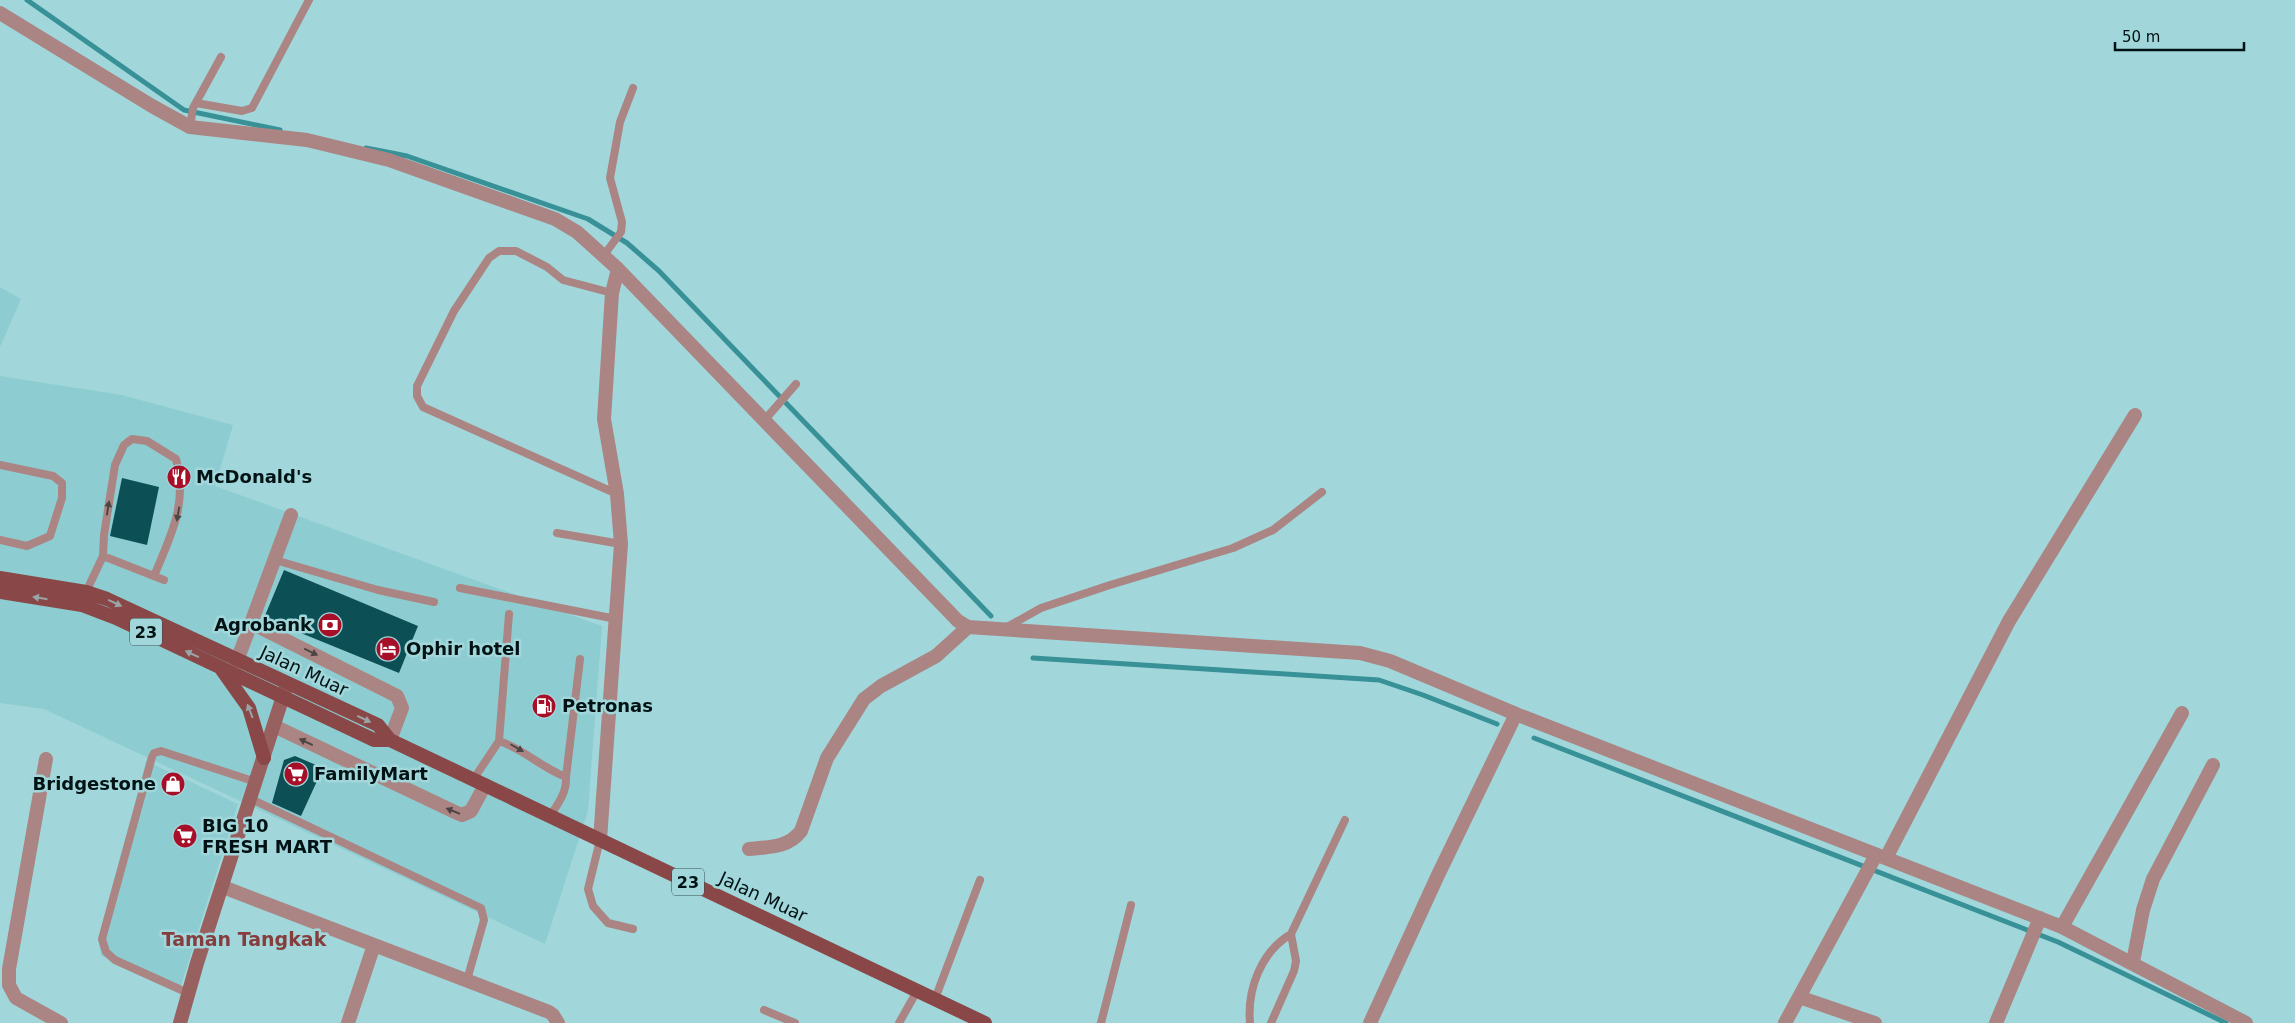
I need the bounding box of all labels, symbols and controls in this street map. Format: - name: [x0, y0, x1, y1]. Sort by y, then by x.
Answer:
- scale bar: [2115, 20, 2244, 52]
- text: 50 m: [2122, 28, 2160, 46]
- restaurant icon: McDonald's: [166, 464, 192, 490]
- place label: McDonald's: [196, 466, 312, 487]
- one-way arrow: [104, 500, 112, 516]
- one-way arrow: [173, 506, 181, 522]
- one-way arrow: [32, 594, 48, 602]
- one-way arrow: [108, 599, 123, 607]
- bank icon: Agrobank: [317, 612, 343, 638]
- place label: Agrobank: [214, 614, 313, 635]
- road number: 23: [130, 618, 162, 646]
- hotel icon: Ophir hotel: [375, 636, 401, 662]
- place label: Ophir hotel: [406, 638, 520, 659]
- street label: Jalan Muar: [256, 641, 352, 700]
- one-way arrow: [304, 648, 318, 656]
- one-way arrow: [185, 649, 199, 657]
- fuel station icon: Petronas: [531, 693, 557, 719]
- place label: Petronas: [562, 695, 653, 716]
- one-way arrow: [245, 704, 253, 719]
- one-way arrow: [357, 715, 371, 723]
- one-way arrow: [299, 738, 314, 746]
- one-way arrow: [510, 744, 523, 753]
- supermarket icon: FamilyMart: [283, 761, 309, 787]
- place label: FamilyMart: [314, 763, 428, 784]
- shop icon: Bridgestone: [160, 771, 186, 797]
- place label: Bridgestone: [33, 773, 156, 794]
- one-way arrow: [446, 807, 460, 815]
- place label: BIG 10 FRESH MART: [202, 815, 333, 857]
- supermarket icon: BIG 10 FRESH MART: [172, 823, 198, 849]
- street label: Jalan Muar: [715, 867, 811, 926]
- road number: 23: [672, 869, 704, 896]
- district label: Taman Tangkak: [162, 928, 327, 950]

